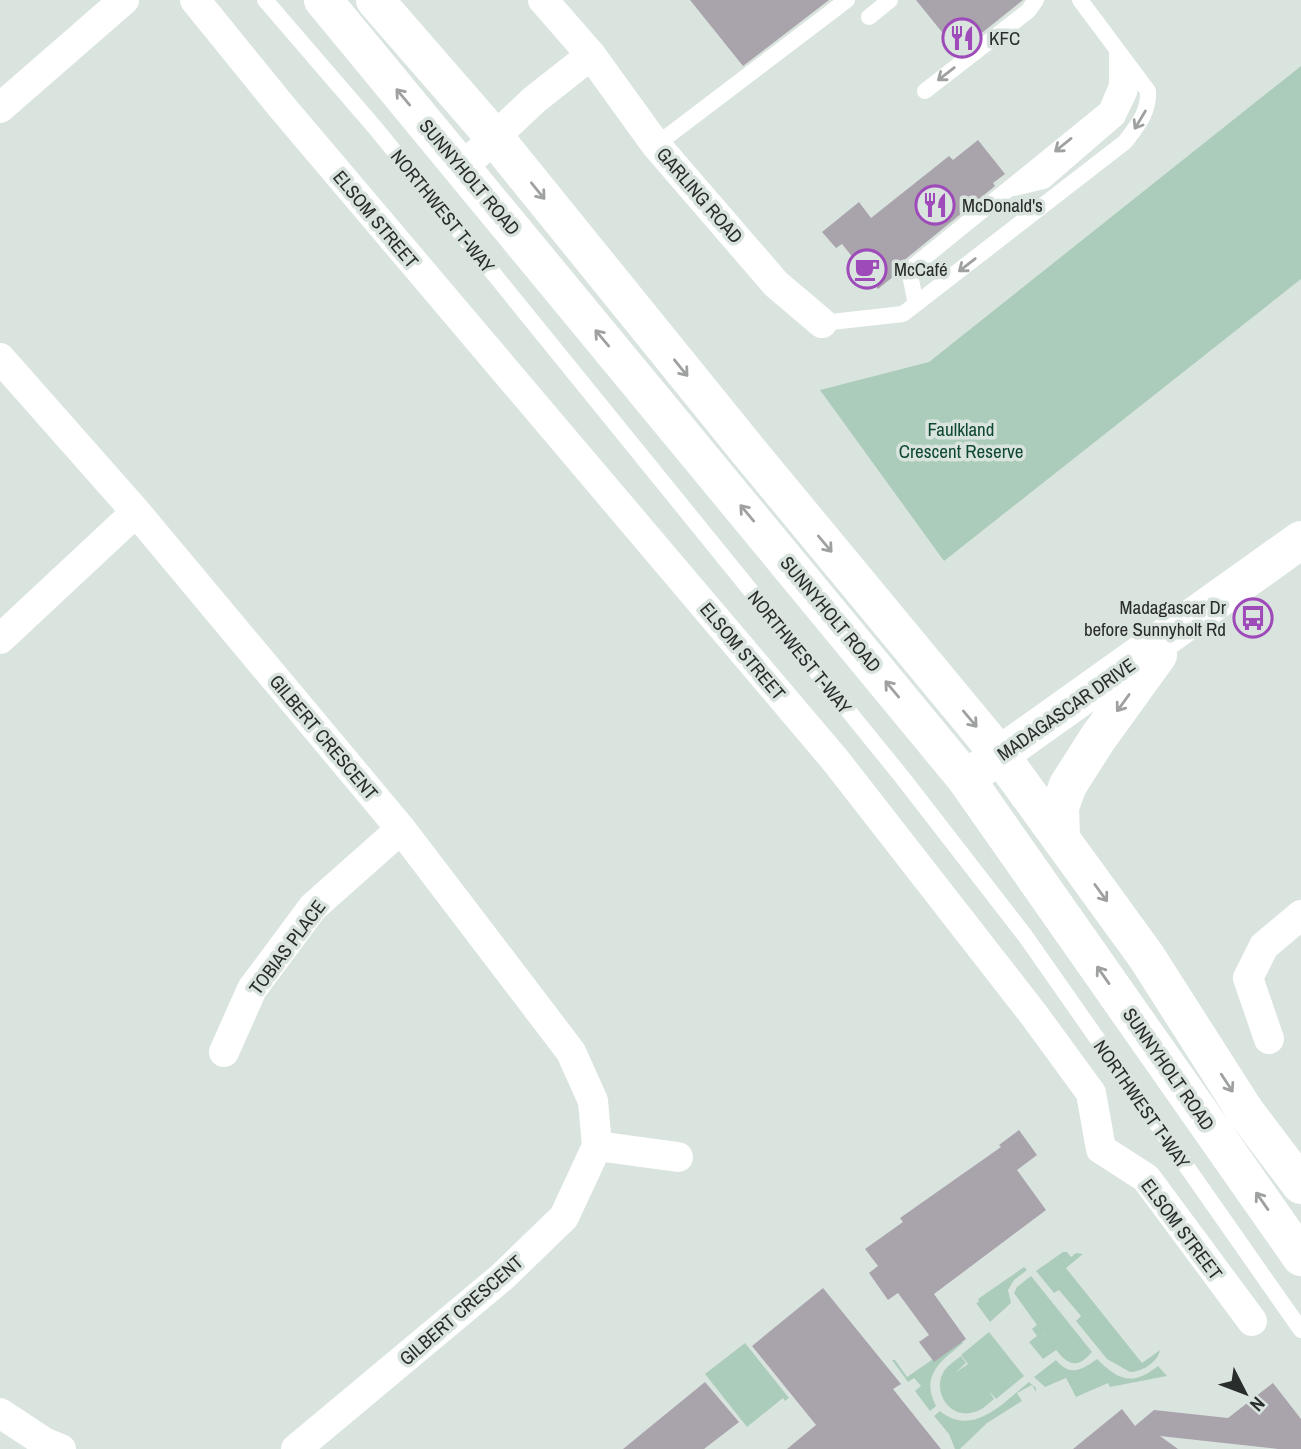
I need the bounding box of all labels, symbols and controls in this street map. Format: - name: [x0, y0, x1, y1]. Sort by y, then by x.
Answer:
- restaurant icon: KFC: [941, 17, 983, 59]
- place label: KFC: [989, 25, 1020, 51]
- one-way arrow: [937, 67, 955, 82]
- one-way arrow: [395, 88, 411, 106]
- one-way arrow: [1133, 109, 1147, 129]
- street label: SUNNYHOLT ROAD: [414, 113, 526, 241]
- one-way arrow: [1055, 137, 1073, 152]
- street label: GARLING ROAD: [651, 141, 749, 249]
- street label: NORTHWEST T-WAY: [385, 144, 501, 279]
- street label: ELSOM STREET: [327, 165, 425, 274]
- one-way arrow: [530, 182, 545, 200]
- restaurant icon: McDonald's: [914, 184, 956, 226]
- place label: McDonald's: [962, 192, 1043, 218]
- cafe icon: McCafé: [846, 248, 888, 290]
- place label: McCafé: [894, 256, 948, 282]
- one-way arrow: [958, 257, 976, 272]
- one-way arrow: [594, 329, 610, 347]
- one-way arrow: [673, 358, 689, 376]
- park label: Faulkland Crescent Reserve: [899, 416, 1023, 464]
- one-way arrow: [739, 505, 755, 523]
- one-way arrow: [817, 534, 833, 552]
- street label: SUNNYHOLT ROAD: [775, 550, 887, 678]
- street label: NORTHWEST T-WAY: [742, 585, 858, 720]
- place label: Madagascar Dr before Sunnyholt Rd: [1084, 594, 1227, 642]
- street label: ELSOM STREET: [694, 597, 792, 706]
- bus stop icon: Madagascar Dr before Sunnyholt Rd: [1232, 597, 1274, 639]
- street label: MADAGASCAR DRIVE: [992, 652, 1140, 766]
- street label: GILBERT CRESCENT: [264, 669, 384, 806]
- one-way arrow: [884, 680, 900, 698]
- one-way arrow: [1116, 693, 1130, 712]
- one-way arrow: [963, 709, 978, 727]
- one-way arrow: [1093, 883, 1108, 902]
- street label: TOBIAS PLACE: [243, 894, 331, 1000]
- one-way arrow: [1096, 966, 1110, 985]
- street label: SUNNYHOLT ROAD: [1117, 1003, 1221, 1135]
- street label: NORTHWEST T-WAY: [1088, 1034, 1196, 1174]
- one-way arrow: [1220, 1072, 1234, 1092]
- street label: ELSOM STREET: [1135, 1173, 1229, 1285]
- one-way arrow: [1255, 1192, 1269, 1211]
- street label: GILBERT CRESCENT: [394, 1249, 529, 1371]
- north arrow: [1210, 1358, 1280, 1428]
- text: N: [1244, 1391, 1271, 1417]

